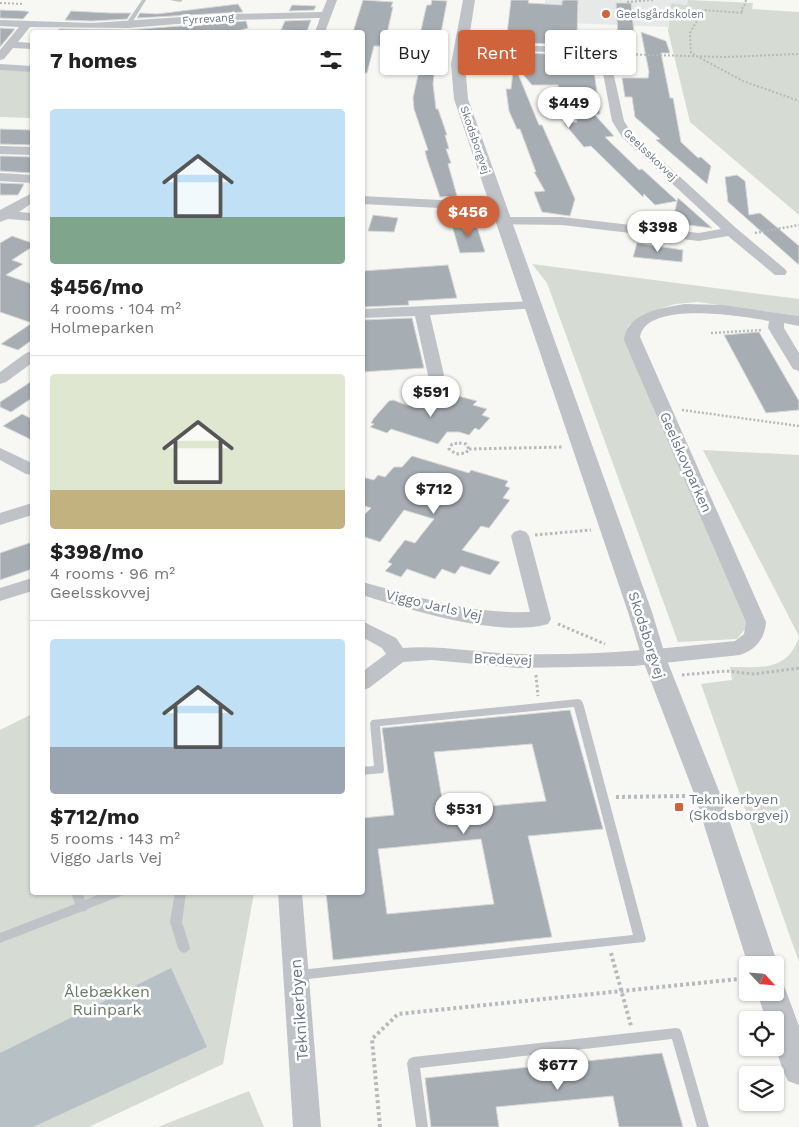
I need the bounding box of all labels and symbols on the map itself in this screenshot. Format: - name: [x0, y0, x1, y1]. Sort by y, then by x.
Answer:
- marker: Geelsgårdskolen: [600, 8, 612, 20]
- place label: Geelsgårdskolen: [616, 8, 704, 21]
- street label: Fyrrevang: [182, 11, 234, 27]
- pin: $449: [539, 86, 599, 129]
- street label: Skodsborgvej: [457, 104, 493, 176]
- street label: Geelsskovvej: [621, 126, 679, 184]
- pin: $456: [438, 196, 498, 238]
- pin: $398: [628, 210, 688, 253]
- pin: $591: [401, 376, 461, 418]
- street label: Geelskovparken: [657, 409, 715, 515]
- pin: $712: [404, 472, 464, 515]
- street label: Viggo Jarls Vej: [384, 586, 484, 624]
- street label: Skodsborgvej: [625, 590, 669, 680]
- street label: Bredevej: [474, 650, 532, 668]
- place label: Teknikerbyen (Skodsborgvej): [689, 791, 789, 823]
- pin: $531: [434, 792, 494, 835]
- marker: Teknikerbyen (Skodsborgvej): [673, 801, 685, 813]
- north arrow: [739, 956, 784, 1001]
- street label: Teknikerbyen: [286, 958, 312, 1062]
- park label: Ålebækken Ruinpark: [64, 982, 150, 1019]
- pin: $677: [528, 1048, 588, 1091]

